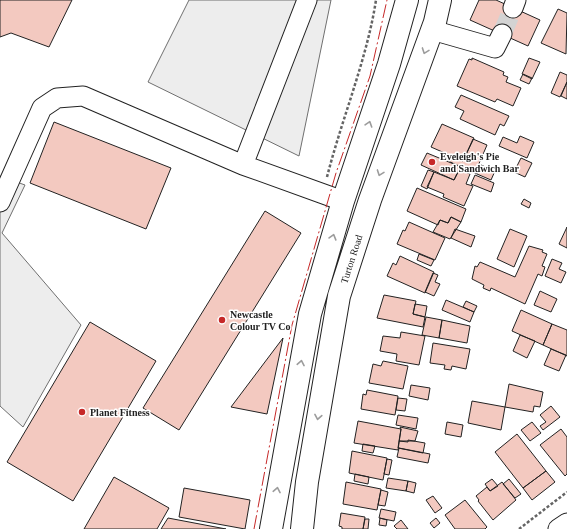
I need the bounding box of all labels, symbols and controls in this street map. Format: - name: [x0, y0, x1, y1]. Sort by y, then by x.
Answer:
- one-way arrow: [421, 47, 429, 54]
- one-way arrow: [364, 121, 372, 128]
- place label: Eveleigh's Pie and Sandwich Bar: [440, 151, 519, 174]
- marker: Eveleigh's Pie and Sandwich Bar: [427, 157, 437, 167]
- one-way arrow: [376, 169, 384, 176]
- street label: Turton Road: [338, 233, 365, 285]
- one-way arrow: [328, 234, 336, 240]
- place label: Newcastle Colour TV Co: [230, 309, 291, 332]
- marker: Newcastle Colour TV Co: [217, 315, 227, 325]
- one-way arrow: [296, 360, 304, 366]
- marker: Planet Fitness: [77, 407, 87, 417]
- place label: Planet Fitness: [90, 407, 150, 418]
- one-way arrow: [314, 414, 322, 420]
- one-way arrow: [272, 487, 280, 494]

